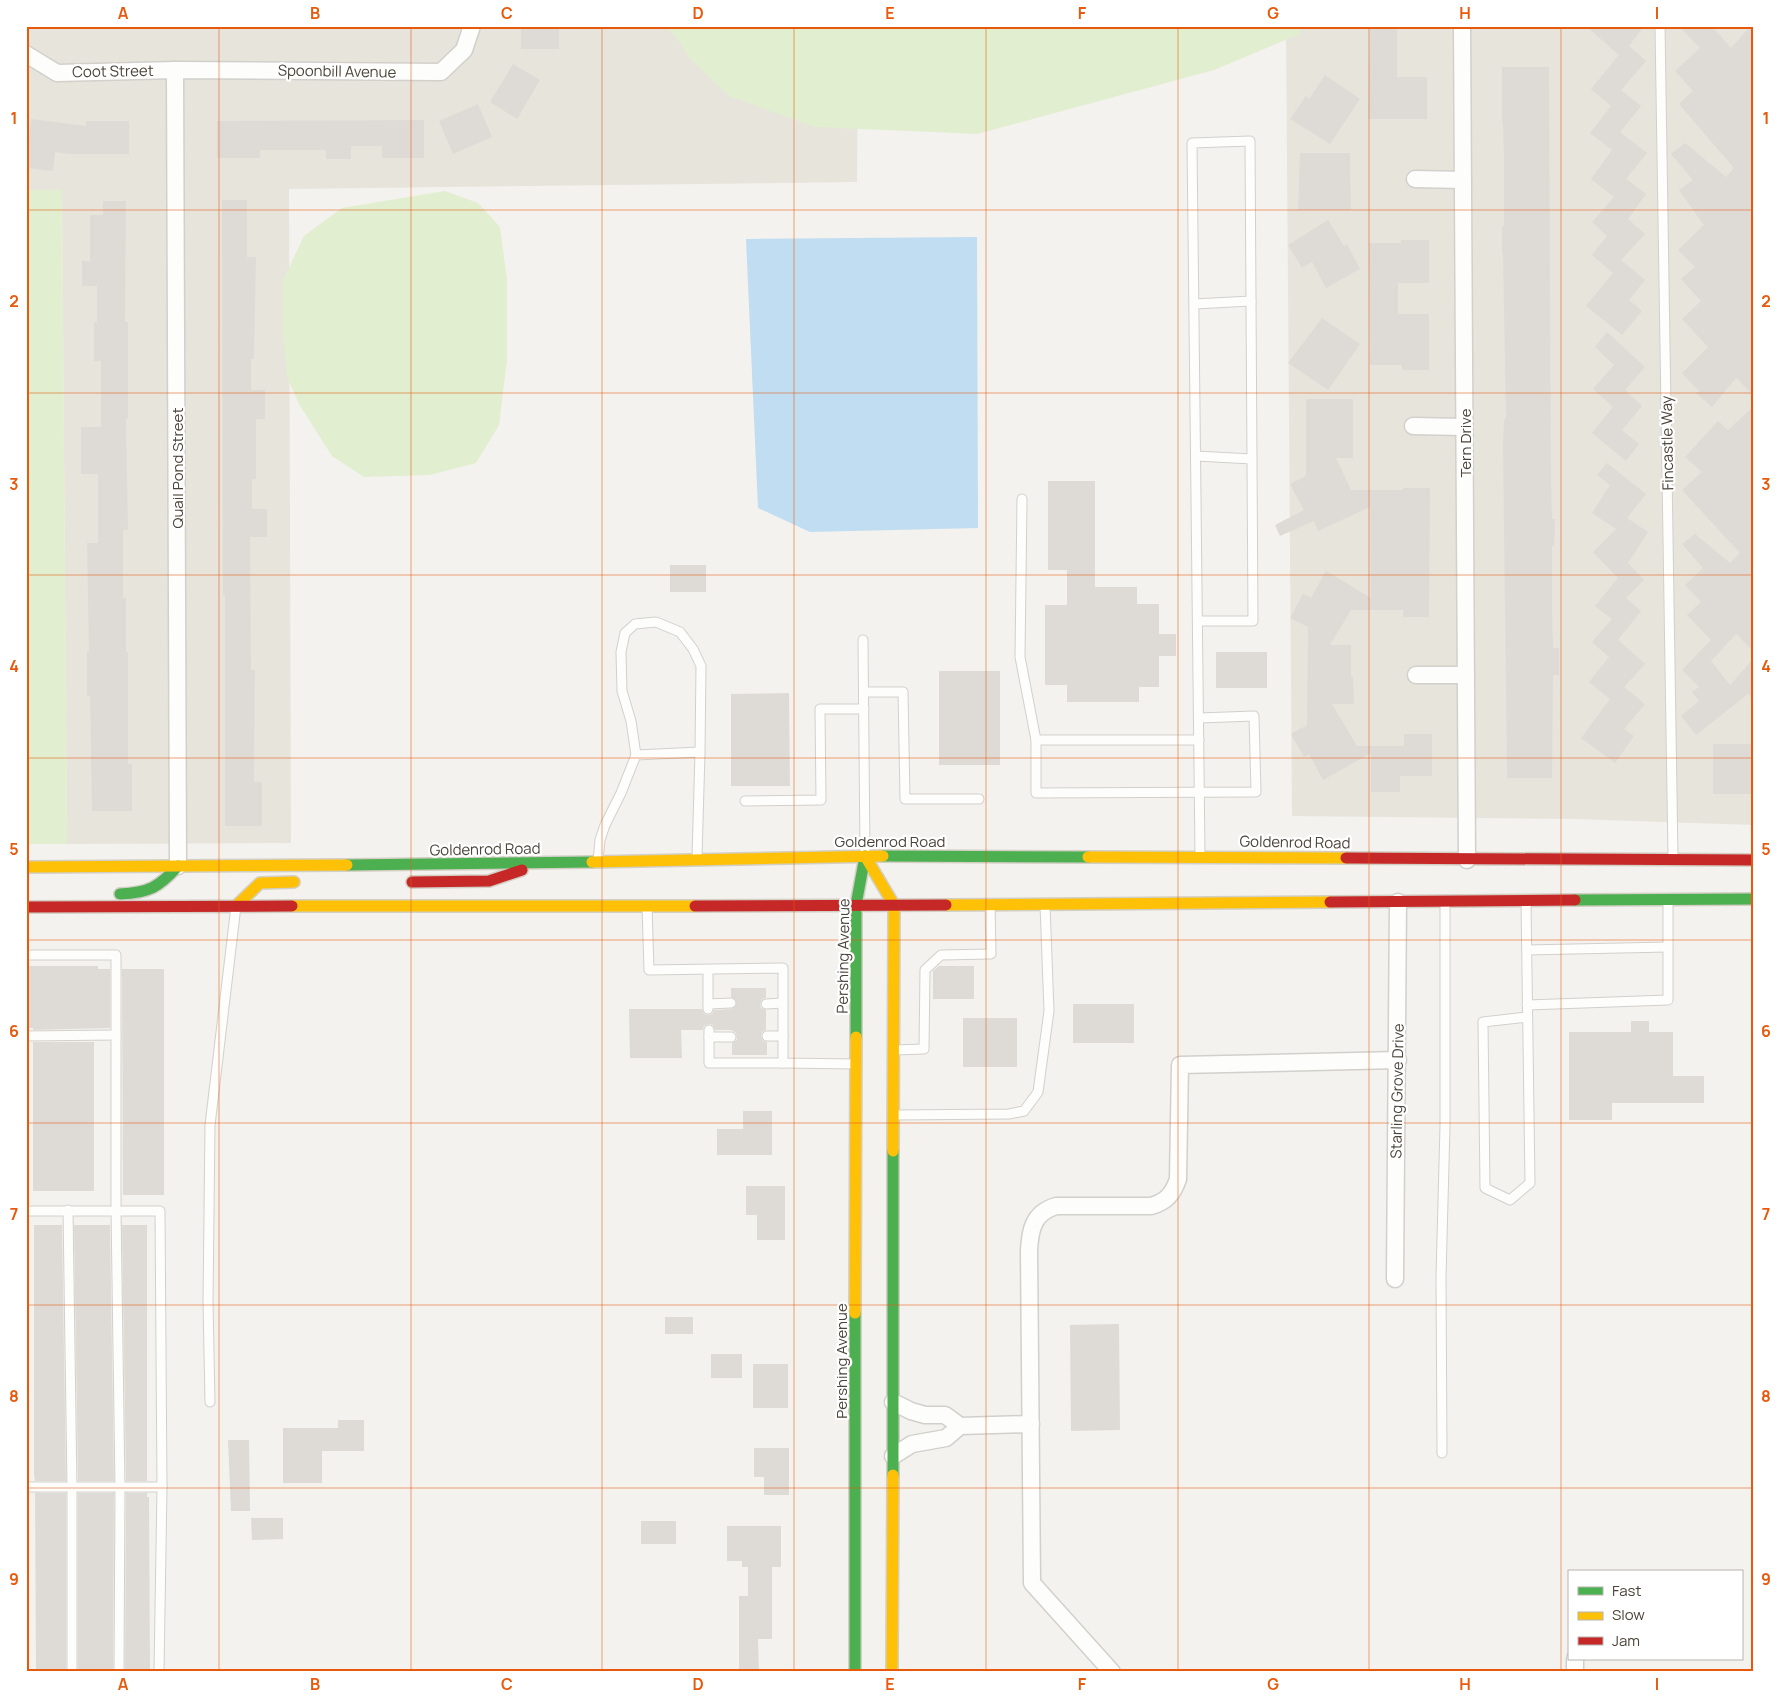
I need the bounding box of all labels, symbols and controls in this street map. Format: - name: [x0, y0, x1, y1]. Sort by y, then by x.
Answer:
- text: A: [118, 2, 129, 24]
- text: B: [310, 2, 320, 24]
- text: C: [501, 2, 513, 24]
- text: D: [692, 2, 704, 24]
- text: E: [885, 2, 895, 24]
- text: F: [1078, 2, 1087, 24]
- text: G: [1267, 2, 1279, 24]
- text: H: [1459, 2, 1471, 24]
- text: I: [1655, 2, 1659, 24]
- street label: Spoonbill Avenue: [278, 59, 397, 83]
- street label: Coot Street: [72, 60, 154, 82]
- text: 1: [10, 107, 18, 129]
- text: 1: [1762, 107, 1770, 129]
- text: 2: [9, 290, 19, 312]
- text: 2: [1761, 290, 1771, 312]
- street label: Fincastle Way: [1656, 395, 1678, 491]
- street label: Quail Pond Street: [167, 408, 188, 528]
- street label: Tern Drive: [1455, 408, 1476, 477]
- text: 3: [9, 473, 19, 495]
- text: 3: [1761, 473, 1771, 495]
- text: 4: [9, 655, 19, 677]
- text: 4: [1761, 655, 1771, 677]
- street label: Goldenrod Road: [835, 831, 945, 852]
- street label: Goldenrod Road: [1239, 831, 1351, 853]
- text: 5: [9, 838, 19, 860]
- street label: Goldenrod Road: [429, 838, 541, 860]
- text: 5: [1761, 838, 1771, 860]
- street label: Pershing Avenue: [831, 898, 855, 1014]
- text: 6: [9, 1020, 19, 1042]
- text: 6: [1761, 1020, 1771, 1042]
- street label: Starling Grove Drive: [1385, 1023, 1409, 1159]
- text: 7: [10, 1203, 18, 1225]
- text: 7: [1762, 1203, 1770, 1225]
- street label: Pershing Avenue: [831, 1303, 852, 1419]
- text: 8: [9, 1385, 19, 1407]
- text: 8: [1761, 1385, 1771, 1407]
- text: 9: [9, 1568, 19, 1590]
- text: 9: [1761, 1568, 1771, 1590]
- legend: [1568, 1570, 1742, 1660]
- text: Fast: [1612, 1580, 1641, 1601]
- text: Slow: [1612, 1604, 1645, 1625]
- text: Jam: [1612, 1630, 1640, 1651]
- text: A: [118, 1673, 129, 1695]
- text: B: [310, 1673, 320, 1695]
- text: C: [501, 1673, 513, 1695]
- text: D: [692, 1673, 704, 1695]
- text: E: [885, 1673, 895, 1695]
- text: F: [1078, 1673, 1087, 1695]
- text: G: [1267, 1673, 1279, 1695]
- text: H: [1459, 1673, 1471, 1695]
- text: I: [1655, 1673, 1659, 1695]

